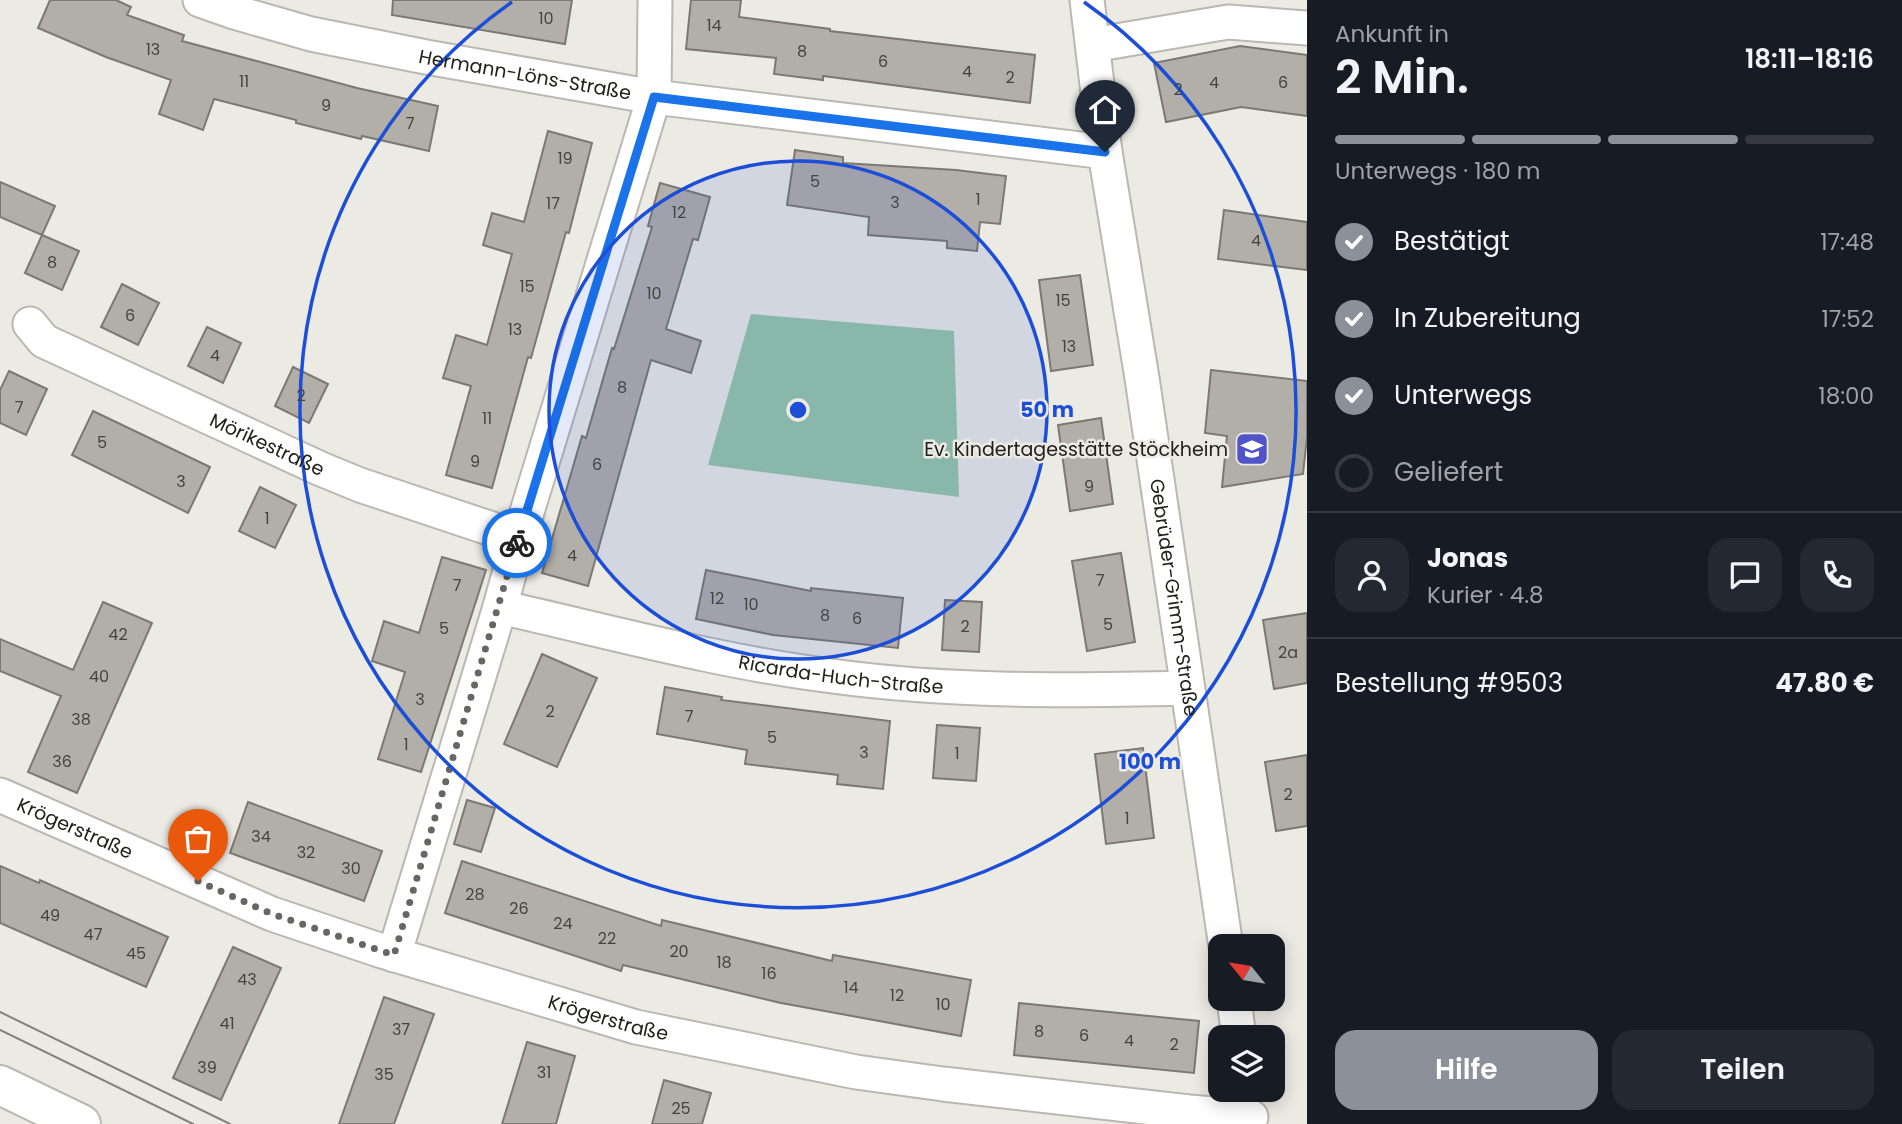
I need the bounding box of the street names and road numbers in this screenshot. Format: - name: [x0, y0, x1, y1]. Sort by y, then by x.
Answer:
- street label: Hermann-Löns-Straße: [416, 43, 633, 107]
- street label: Mörikestraße: [205, 406, 329, 483]
- street label: Gebrüder-Grimm-Straße: [1143, 477, 1205, 718]
- street label: Ricarda-Huch-Straße: [736, 648, 944, 701]
- street label: Krögerstraße: [13, 791, 137, 866]
- street label: Krögerstraße: [545, 988, 671, 1047]

